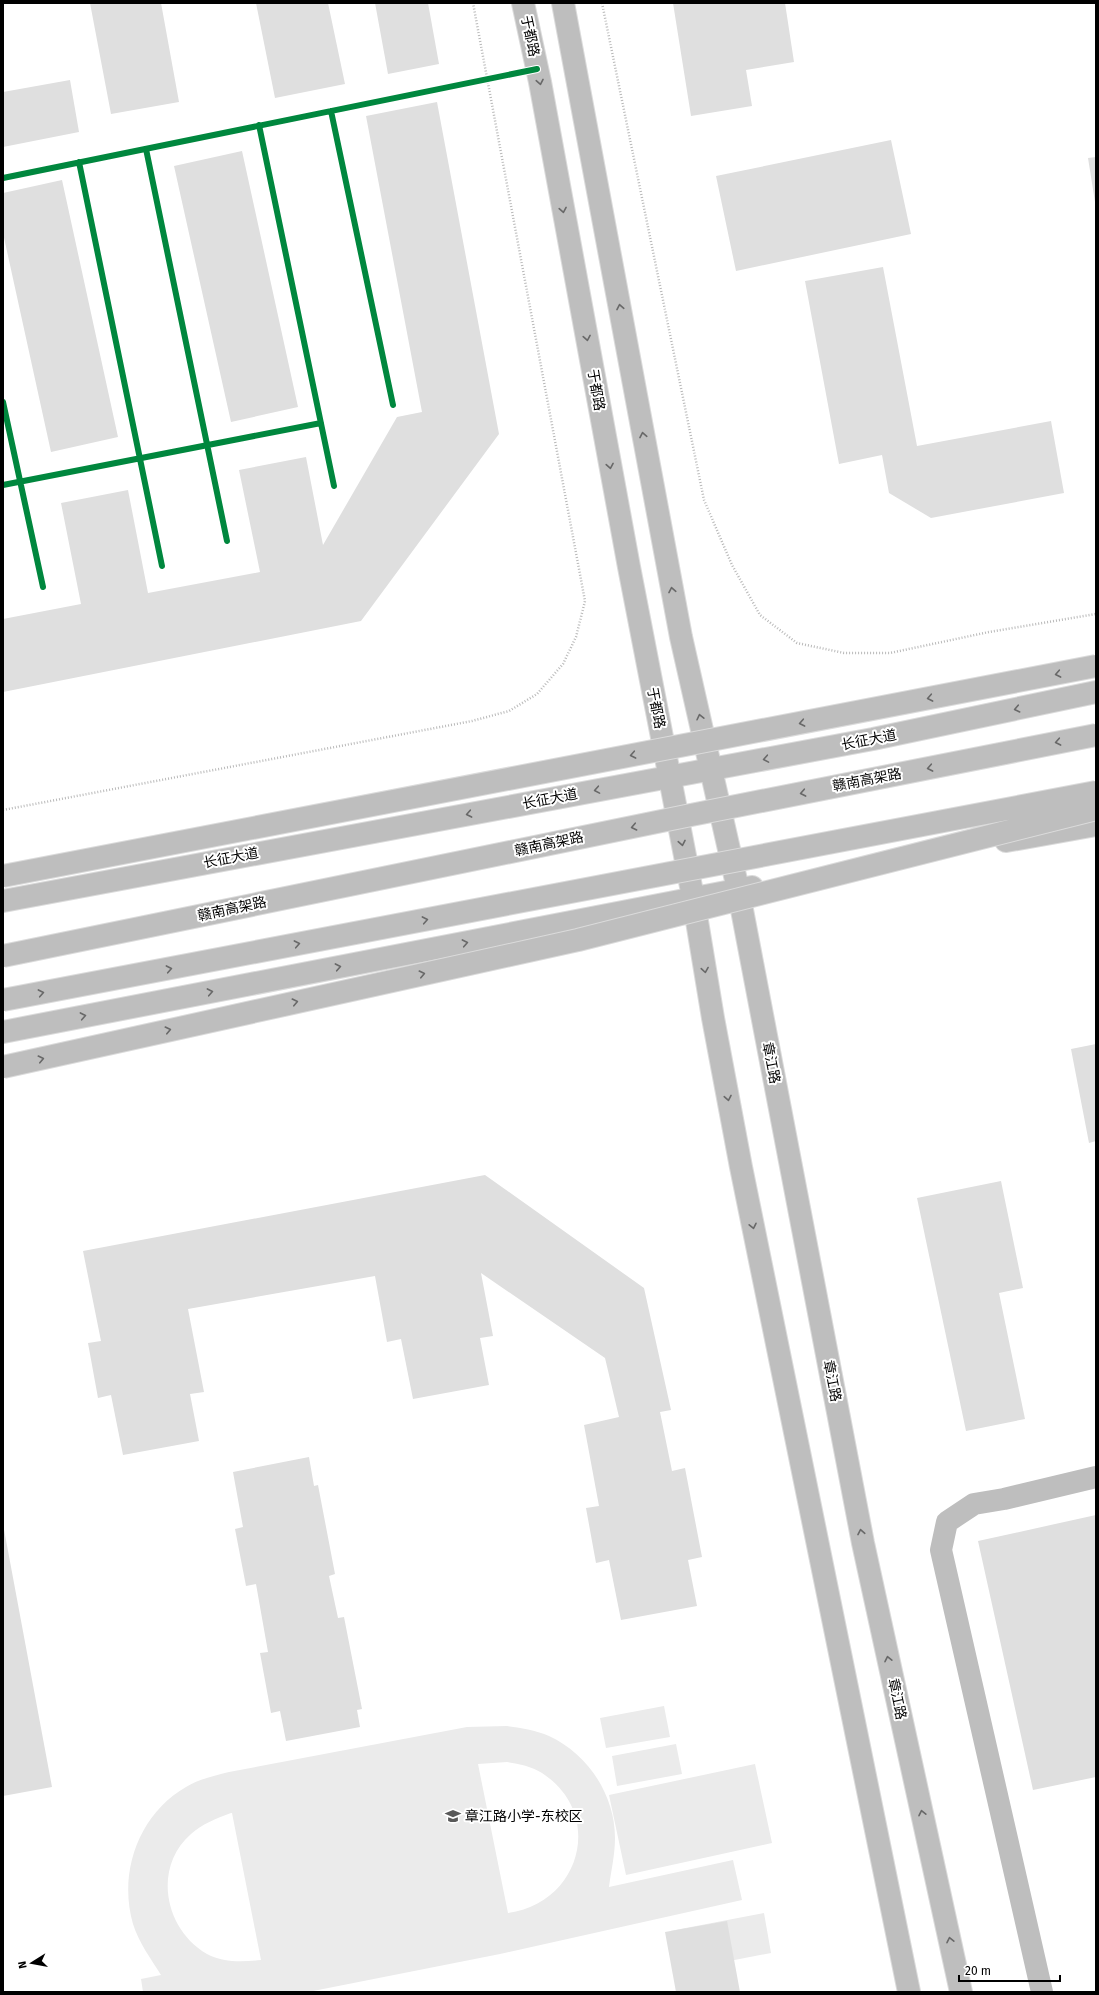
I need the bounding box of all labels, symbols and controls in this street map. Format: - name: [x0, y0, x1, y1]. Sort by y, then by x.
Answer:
- street label: 于都路: [517, 14, 543, 58]
- one-way arrow: [535, 79, 544, 85]
- one-way arrow: [559, 207, 567, 213]
- one-way arrow: [616, 304, 624, 310]
- one-way arrow: [582, 335, 591, 341]
- street label: 于都路: [584, 368, 608, 412]
- one-way arrow: [640, 431, 648, 438]
- one-way arrow: [606, 463, 614, 469]
- one-way arrow: [669, 587, 677, 593]
- one-way arrow: [1055, 669, 1061, 677]
- street label: 于都路: [644, 686, 668, 730]
- one-way arrow: [927, 694, 933, 702]
- one-way arrow: [1014, 704, 1020, 712]
- one-way arrow: [696, 714, 705, 721]
- one-way arrow: [799, 718, 805, 726]
- street label: 长征大道: [840, 726, 898, 754]
- one-way arrow: [1055, 738, 1061, 746]
- one-way arrow: [630, 750, 637, 759]
- one-way arrow: [763, 754, 769, 762]
- one-way arrow: [927, 763, 933, 771]
- street label: 赣南高架路: [831, 765, 903, 795]
- street label: 长征大道: [521, 785, 579, 813]
- one-way arrow: [593, 785, 600, 794]
- one-way arrow: [800, 788, 806, 796]
- one-way arrow: [466, 809, 472, 818]
- one-way arrow: [631, 822, 637, 830]
- street label: 赣南高架路: [513, 828, 585, 860]
- one-way arrow: [678, 839, 686, 846]
- street label: 长征大道: [202, 844, 260, 872]
- street label: 赣南高架路: [196, 893, 268, 925]
- one-way arrow: [421, 917, 428, 925]
- one-way arrow: [462, 939, 469, 947]
- one-way arrow: [294, 941, 300, 949]
- one-way arrow: [335, 964, 341, 972]
- one-way arrow: [166, 965, 172, 973]
- one-way arrow: [700, 967, 709, 974]
- one-way arrow: [419, 971, 425, 979]
- one-way arrow: [207, 988, 213, 997]
- one-way arrow: [38, 989, 44, 997]
- one-way arrow: [292, 999, 298, 1007]
- one-way arrow: [79, 1013, 86, 1021]
- one-way arrow: [165, 1027, 171, 1035]
- street label: 章江路: [759, 1041, 783, 1085]
- one-way arrow: [38, 1055, 44, 1063]
- one-way arrow: [723, 1095, 732, 1102]
- one-way arrow: [748, 1223, 757, 1229]
- street label: 章江路: [820, 1359, 844, 1403]
- one-way arrow: [857, 1529, 865, 1535]
- one-way arrow: [885, 1656, 893, 1662]
- street label: 章江路: [884, 1677, 910, 1721]
- school or university icon: 章江路小学-东校区: [444, 1807, 462, 1825]
- place label: 章江路小学-东校区: [465, 1808, 583, 1825]
- one-way arrow: [919, 1810, 927, 1816]
- one-way arrow: [946, 1937, 955, 1944]
- north arrow: [12, 1943, 52, 1983]
- scale bar: [959, 1957, 1060, 1983]
- text: N: [16, 1960, 30, 1970]
- text: 20 m: [965, 1964, 991, 1978]

